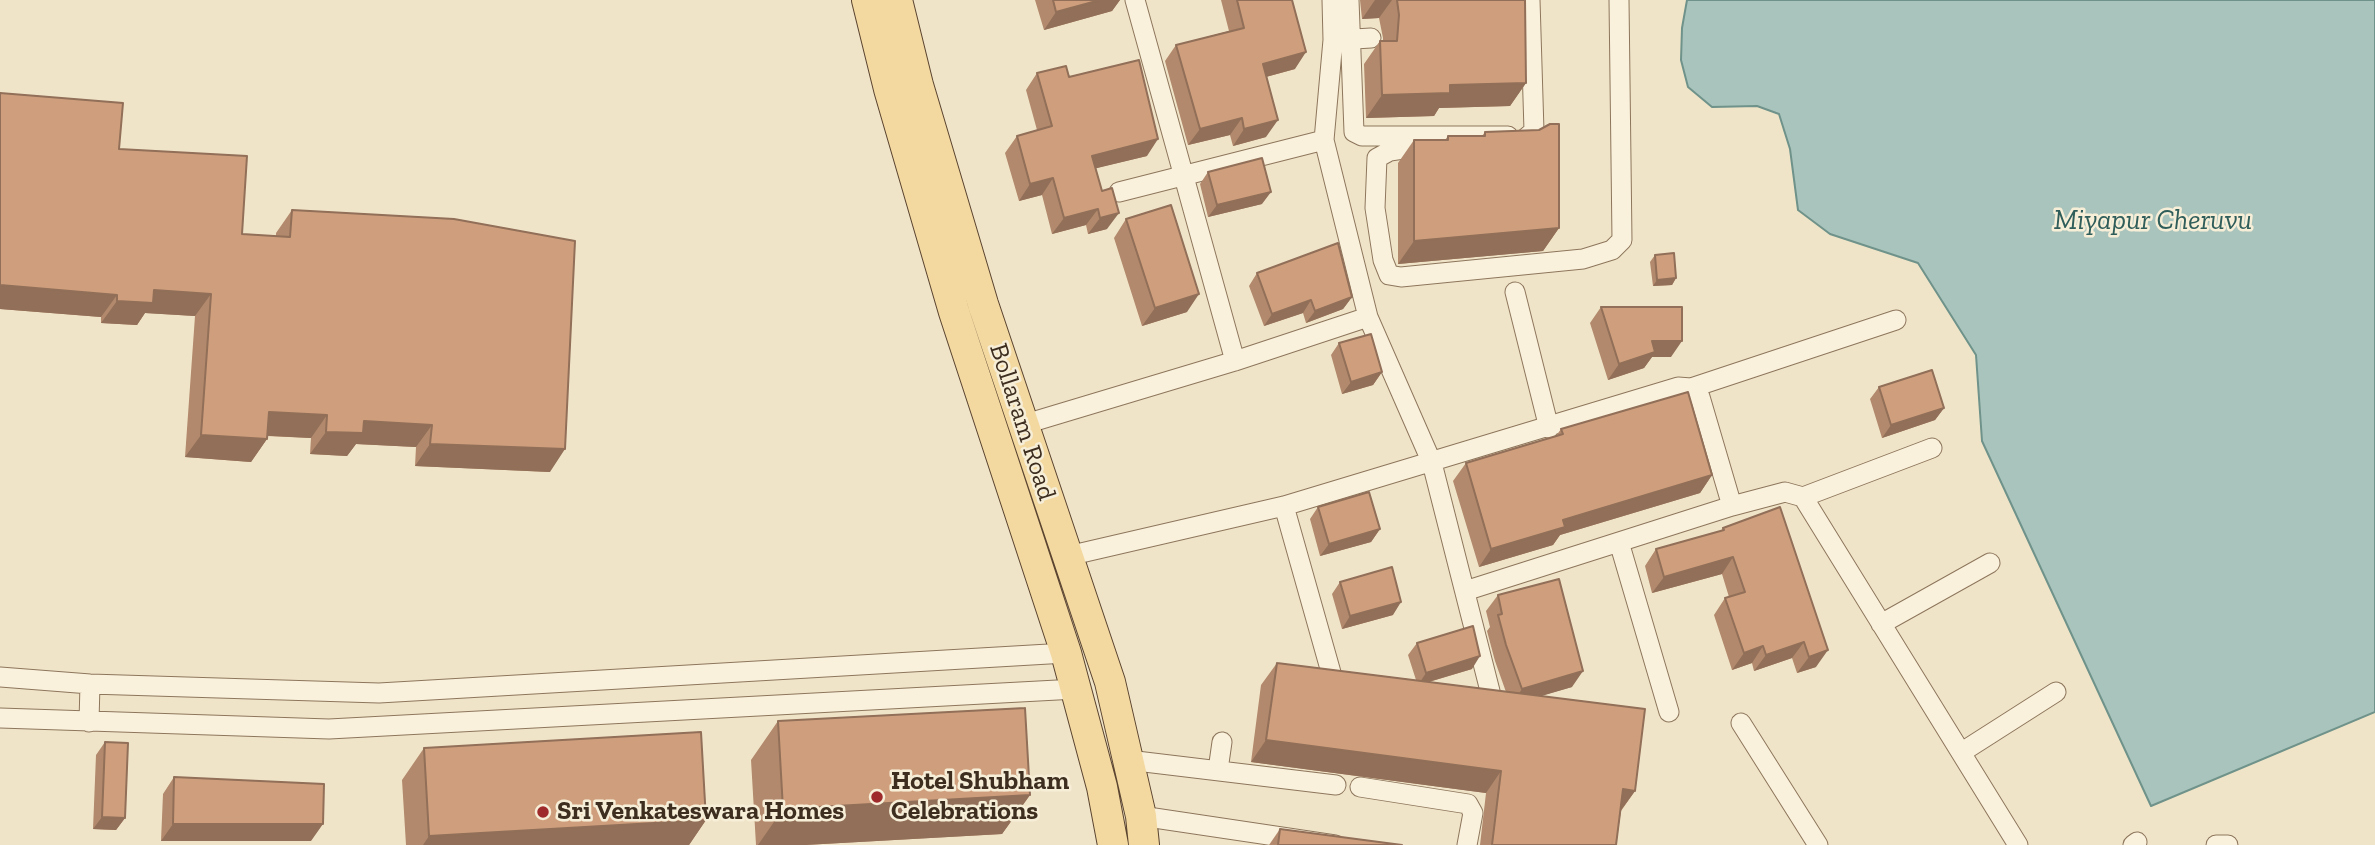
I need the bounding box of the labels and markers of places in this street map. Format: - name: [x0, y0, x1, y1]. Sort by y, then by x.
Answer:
- place label: Hotel Shubham Celebrations: [891, 766, 1069, 828]
- marker: Hotel Shubham Celebrations: [869, 789, 885, 805]
- place label: Sri Venkateswara Homes: [557, 796, 844, 828]
- marker: Sri Venkateswara Homes: [535, 804, 551, 820]

